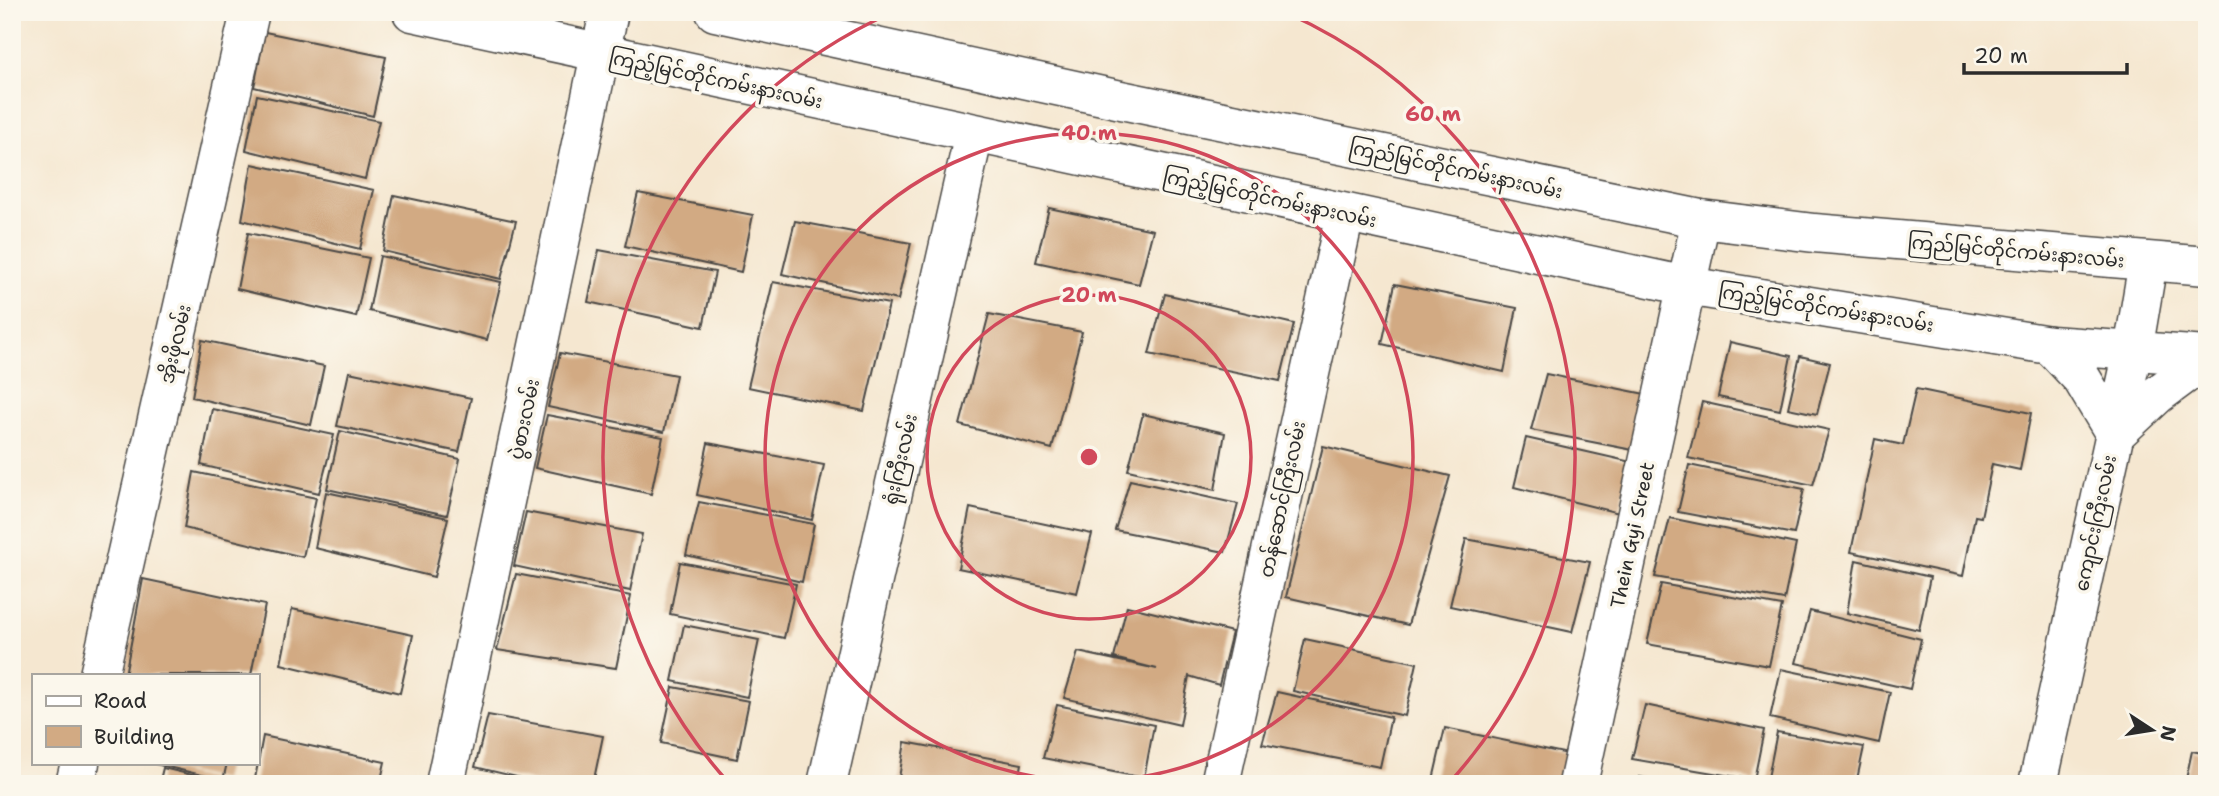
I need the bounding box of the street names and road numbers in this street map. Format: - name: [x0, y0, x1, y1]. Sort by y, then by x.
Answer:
- street label: ကြည့်မြင်တိုင်ကမ်းနားလမ်း: [606, 43, 825, 118]
- street label: ကြည်မြင်တိုင်ကမ်းနားလမ်း: [1346, 133, 1565, 208]
- street label: ကြည့်မြင်တိုင်ကမ်းနားလမ်း: [1160, 162, 1379, 237]
- street label: ကြည်မြင်တိုင်ကမ်းနားလမ်း: [1906, 228, 2126, 277]
- street label: ကြည့်မြင်တိုင်ကမ်းနားလမ်း: [1716, 277, 1936, 342]
- street label: အိုးဖိုလမ်း: [152, 302, 201, 387]
- street label: ပွဲစားလမ်း: [502, 376, 548, 462]
- street label: ရုံးကြီးလမ်း: [876, 411, 927, 508]
- street label: တန်ဆောင်ကြီးလမ်း: [1252, 418, 1314, 580]
- street label: ကျောင်းကြီးလမ်း: [2067, 452, 2125, 594]
- street label: Thein Gyi Street: [1605, 460, 1660, 611]

